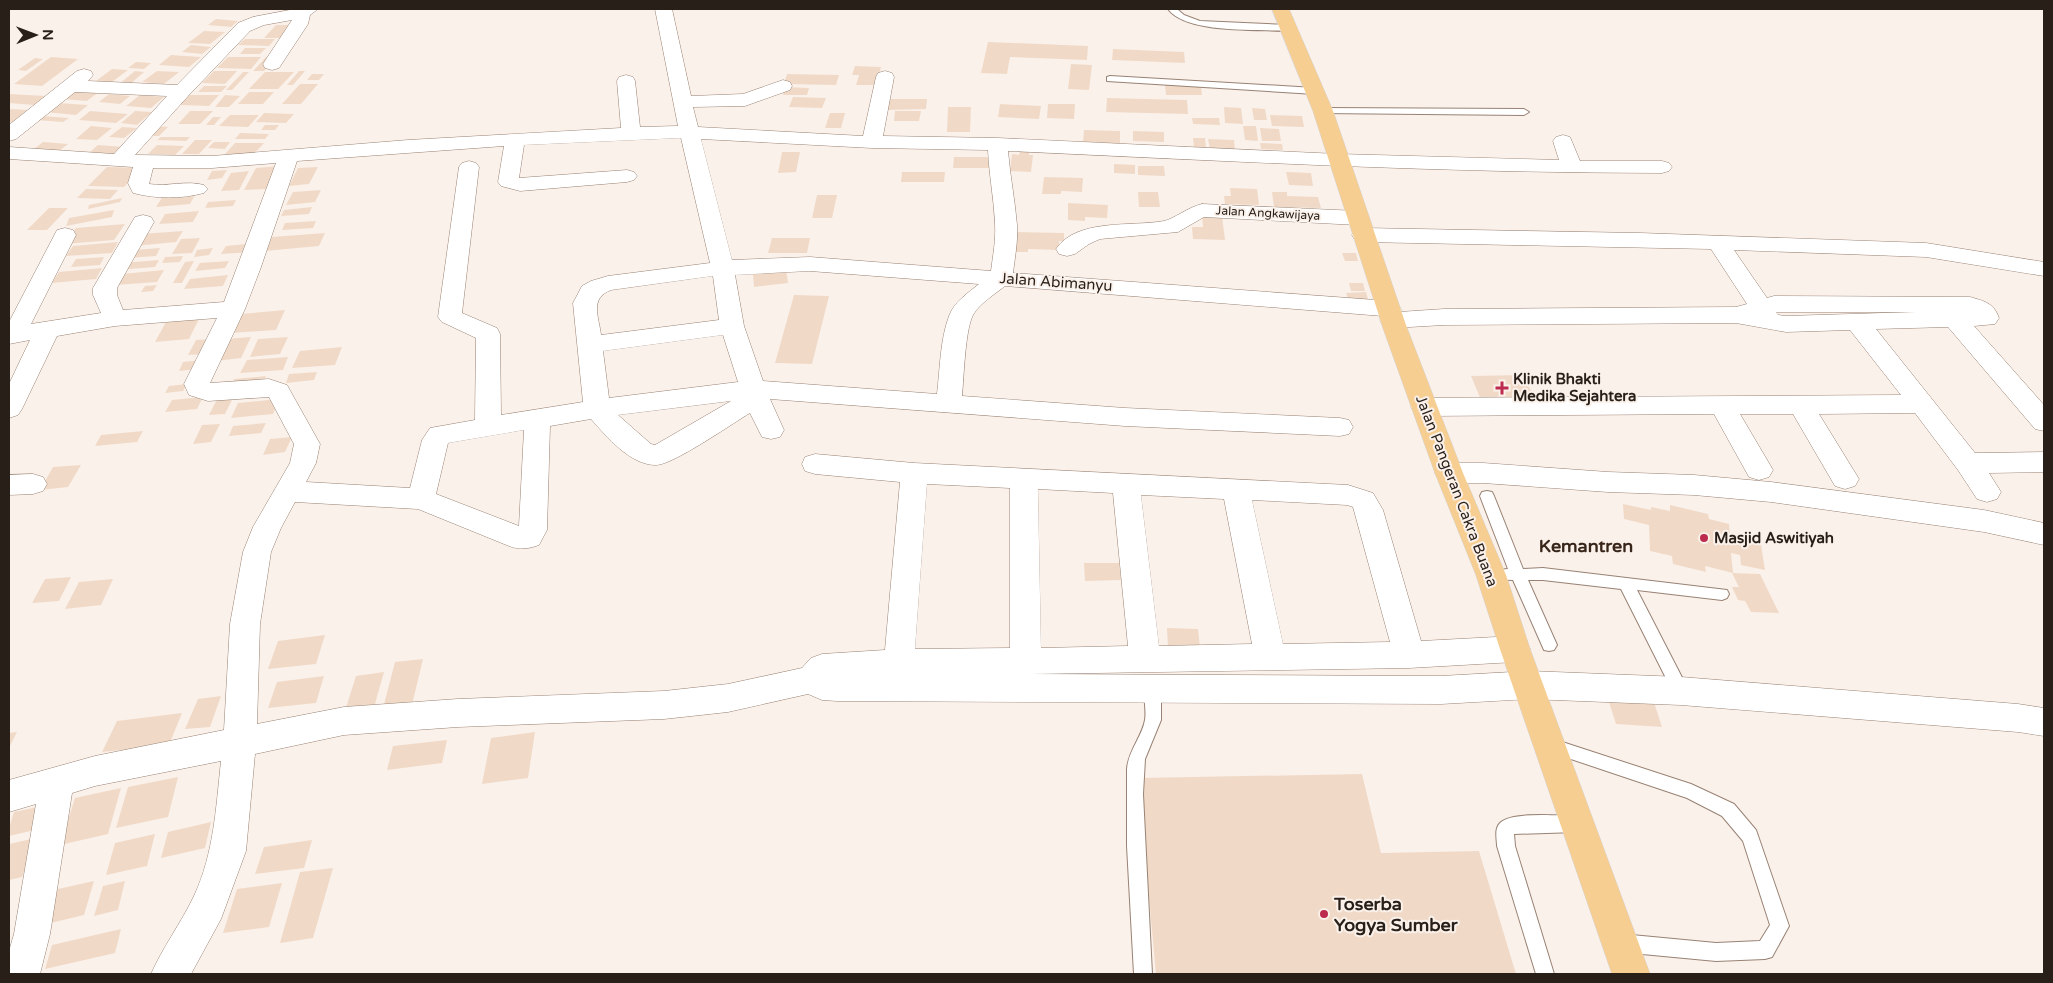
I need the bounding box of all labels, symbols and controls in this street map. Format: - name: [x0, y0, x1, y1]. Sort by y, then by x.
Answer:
- north arrow: [10, 10, 60, 60]
- text: N: [39, 29, 56, 41]
- street label: Jalan Angkawijaya: [1215, 203, 1321, 223]
- street label: Jalan Abimanyu: [999, 269, 1113, 295]
- place label: Klinik Bhakti Medika Sejahtera: [1513, 370, 1637, 406]
- marker: Klinik Bhakti Medika Sejahtera: [1495, 381, 1509, 395]
- street label: Jalan Pangeran Cakra Buana: [1412, 393, 1502, 589]
- place label: Masjid Aswitiyah: [1714, 529, 1834, 548]
- marker: Masjid Aswitiyah: [1698, 532, 1710, 544]
- district label: Kemantren: [1539, 535, 1633, 557]
- place label: Toserba Yogya Sumber: [1333, 893, 1459, 936]
- marker: Toserba Yogya Sumber: [1318, 908, 1330, 920]

